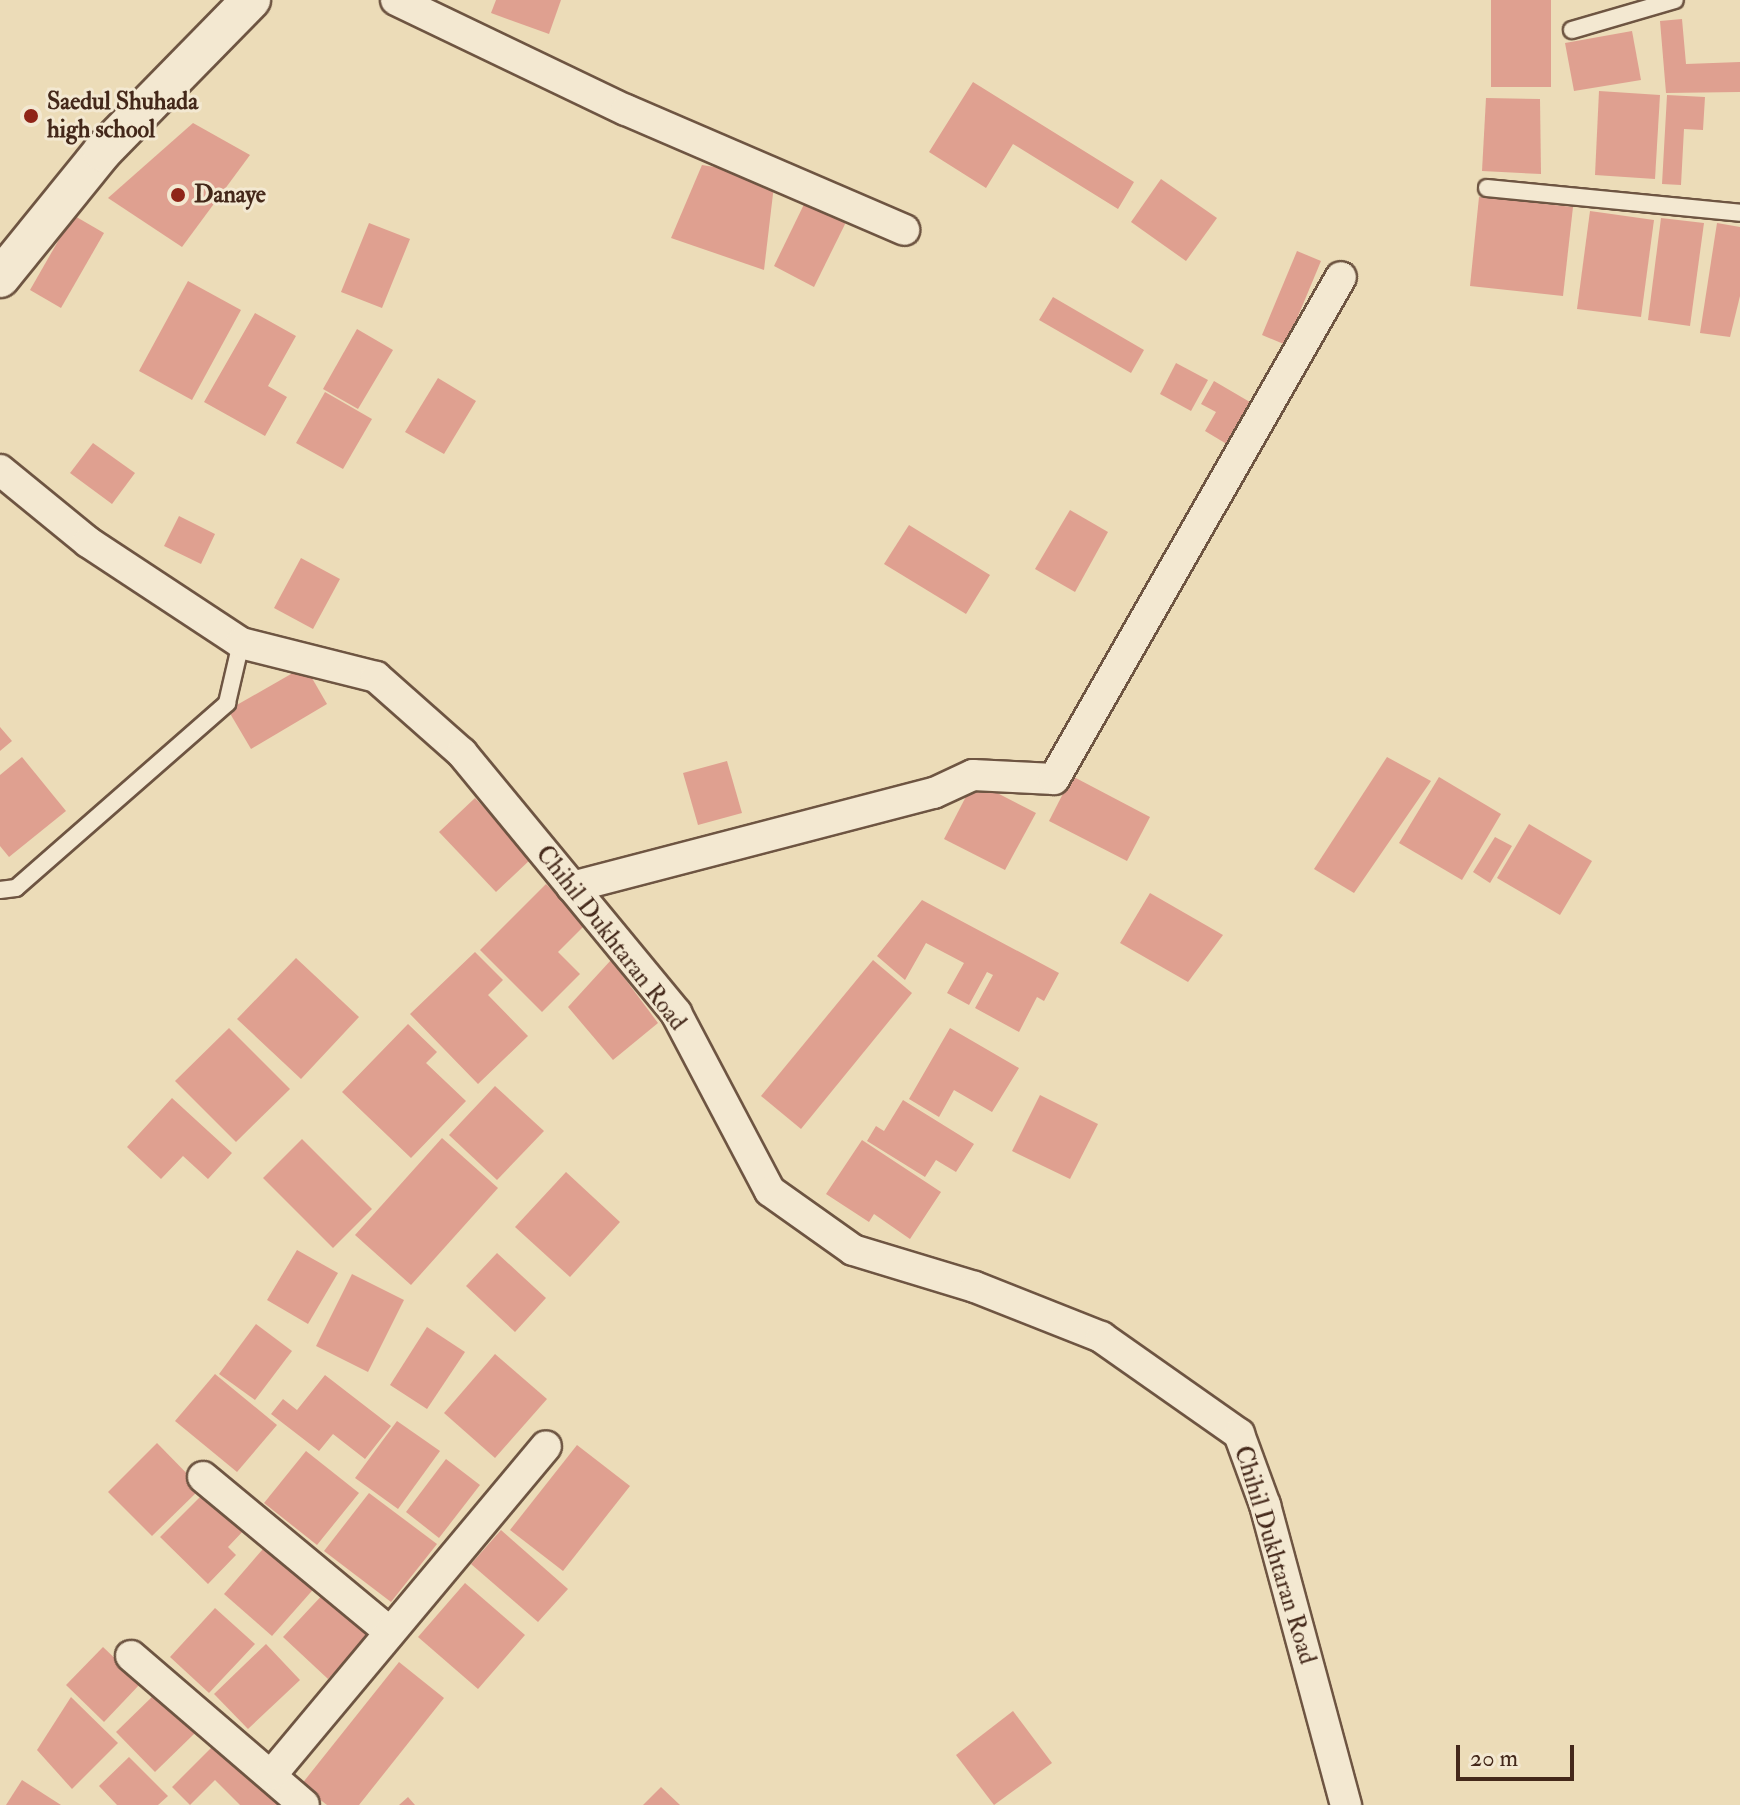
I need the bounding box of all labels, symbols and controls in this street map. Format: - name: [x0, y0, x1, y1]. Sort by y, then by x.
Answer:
- place label: Saedul Shuhada high school: [47, 88, 198, 144]
- marker: Saedul Shuhada high school: [22, 107, 40, 125]
- place label: Danaye: [194, 181, 266, 209]
- marker: Danaye: [169, 186, 187, 204]
- street label: Chihil Dukhtaran Road: [530, 840, 692, 1036]
- street label: Chihil Dukhtaran Road: [1228, 1442, 1322, 1668]
- scale bar: [1460, 1729, 1578, 1779]
- text: 20 m: [1470, 1743, 1518, 1774]

